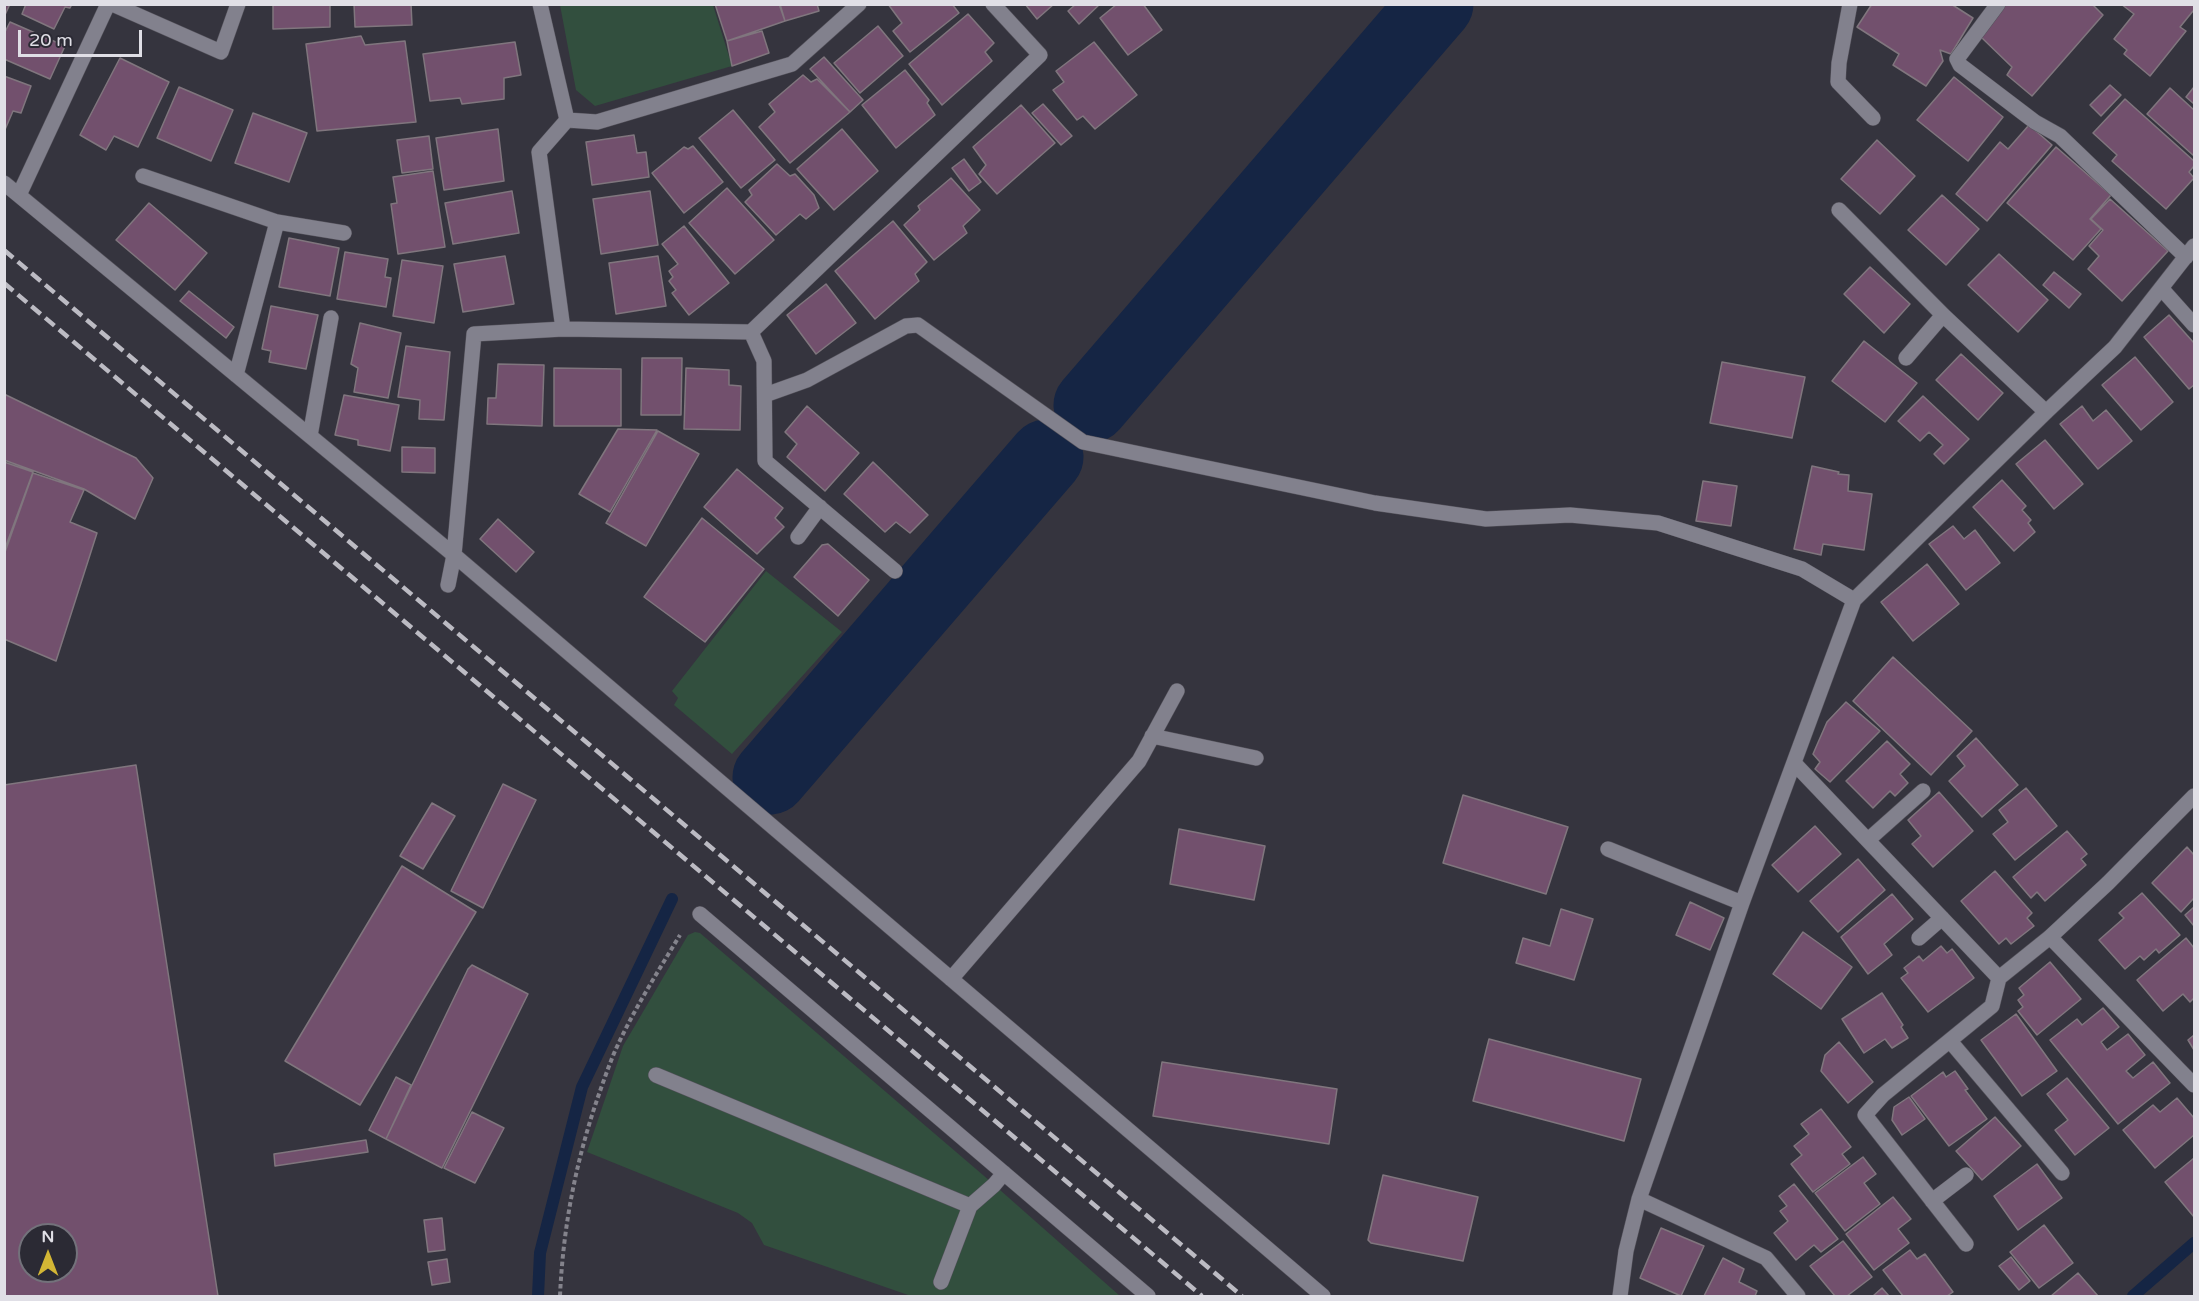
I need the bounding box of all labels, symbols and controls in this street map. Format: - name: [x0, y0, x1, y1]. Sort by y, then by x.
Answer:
- scale bar: [21, 18, 146, 56]
- text: 20 m: [29, 29, 73, 51]
- north arrow: [18, 1223, 78, 1283]
- text: N: [42, 1227, 54, 1247]

